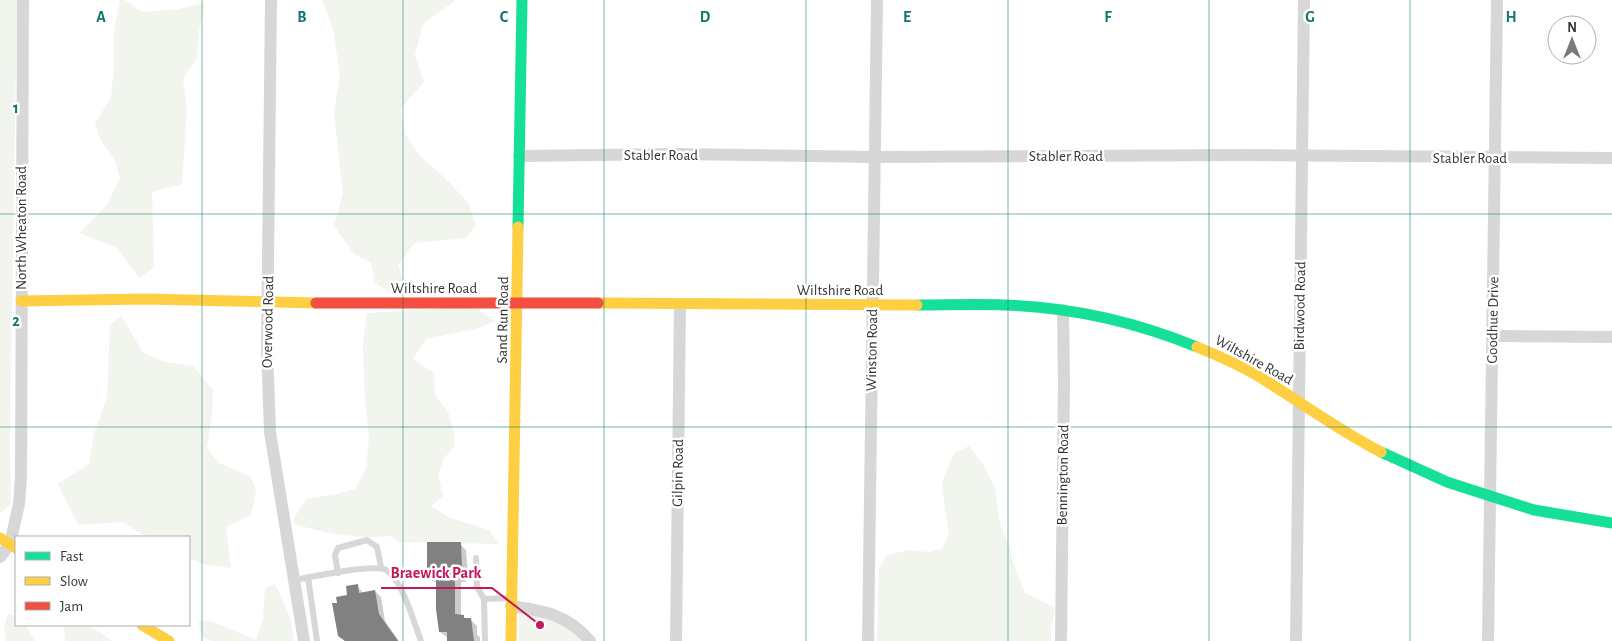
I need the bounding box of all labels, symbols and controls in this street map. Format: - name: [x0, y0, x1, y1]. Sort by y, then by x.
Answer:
- text: A: [96, 9, 106, 25]
- text: B: [297, 9, 307, 25]
- text: C: [500, 9, 509, 25]
- text: D: [700, 9, 711, 25]
- text: E: [903, 9, 911, 25]
- text: F: [1104, 9, 1112, 25]
- text: G: [1305, 9, 1315, 25]
- text: H: [1505, 9, 1517, 25]
- north arrow: [1547, 15, 1597, 65]
- text: N: [1567, 21, 1577, 35]
- text: 1: [13, 100, 19, 116]
- street label: Stabler Road: [624, 148, 698, 163]
- street label: Stabler Road: [1029, 149, 1103, 164]
- street label: Stabler Road: [1433, 151, 1507, 166]
- street label: North Wheaton Road: [14, 166, 29, 290]
- street label: Birdwood Road: [1292, 261, 1308, 351]
- street label: Overwood Road: [260, 275, 276, 368]
- street label: Sand Run Road: [495, 276, 511, 364]
- street label: Goodhue Drive: [1485, 276, 1501, 364]
- street label: Wiltshire Road: [391, 281, 477, 296]
- street label: Wiltshire Road: [797, 283, 883, 298]
- street label: Winston Road: [864, 309, 880, 391]
- text: 2: [12, 313, 20, 329]
- street label: Wiltshire Road: [1213, 332, 1296, 388]
- street label: Bennington Road: [1055, 424, 1071, 525]
- street label: Gilpin Road: [670, 439, 686, 507]
- legend: [15, 536, 190, 626]
- text: Fast: [60, 549, 84, 564]
- callout: Braewick Park: [381, 557, 492, 588]
- text: Braewick Park: [390, 565, 482, 581]
- text: Slow: [60, 574, 88, 589]
- text: Jam: [60, 599, 83, 614]

